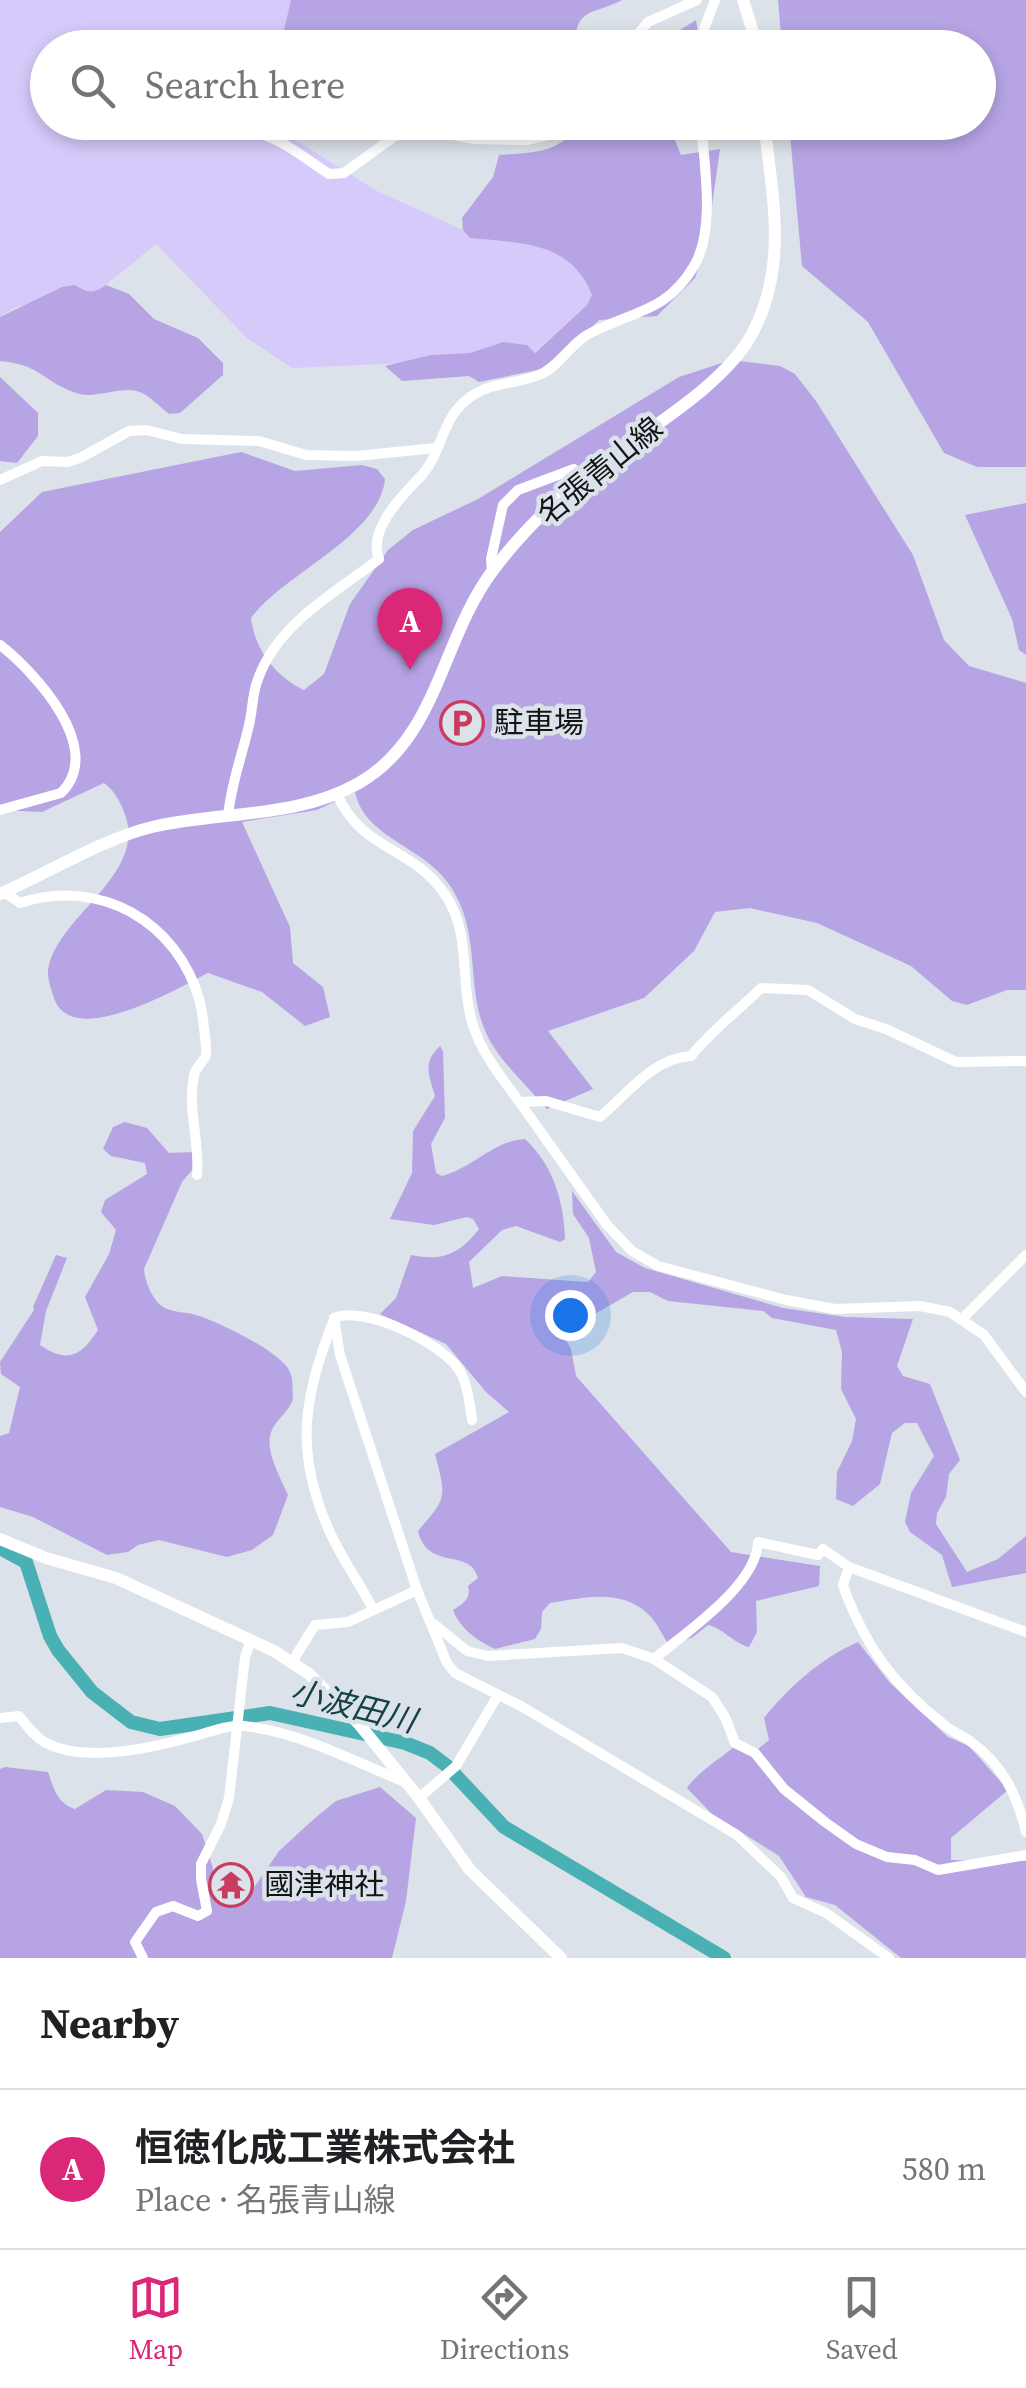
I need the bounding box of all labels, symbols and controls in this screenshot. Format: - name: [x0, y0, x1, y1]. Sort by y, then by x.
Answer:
- search box: [30, 30, 996, 140]
- icon: search: [65, 58, 120, 113]
- text: Search here: [145, 59, 345, 111]
- street label: 名張青山線: [528, 407, 671, 534]
- pin: A: [378, 588, 442, 670]
- parking icon: 駐車場: [439, 700, 485, 746]
- place label: 駐車場: [494, 702, 584, 743]
- your location: [545, 1290, 596, 1341]
- water label: 小波田川: [286, 1669, 423, 1744]
- temple icon: 國津神社: [208, 1862, 254, 1908]
- place label: 國津神社: [264, 1864, 384, 1905]
- text: Nearby: [40, 1994, 179, 2052]
- text: 恒徳化成工業株式会社: [135, 2122, 515, 2174]
- text: A: [62, 2147, 83, 2191]
- text: 580 m: [902, 2147, 986, 2191]
- text: Place · 名張青山線: [135, 2178, 396, 2222]
- tab: Map: [128, 2270, 183, 2368]
- tab: Directions: [440, 2270, 569, 2368]
- tab: Saved: [826, 2270, 898, 2368]

